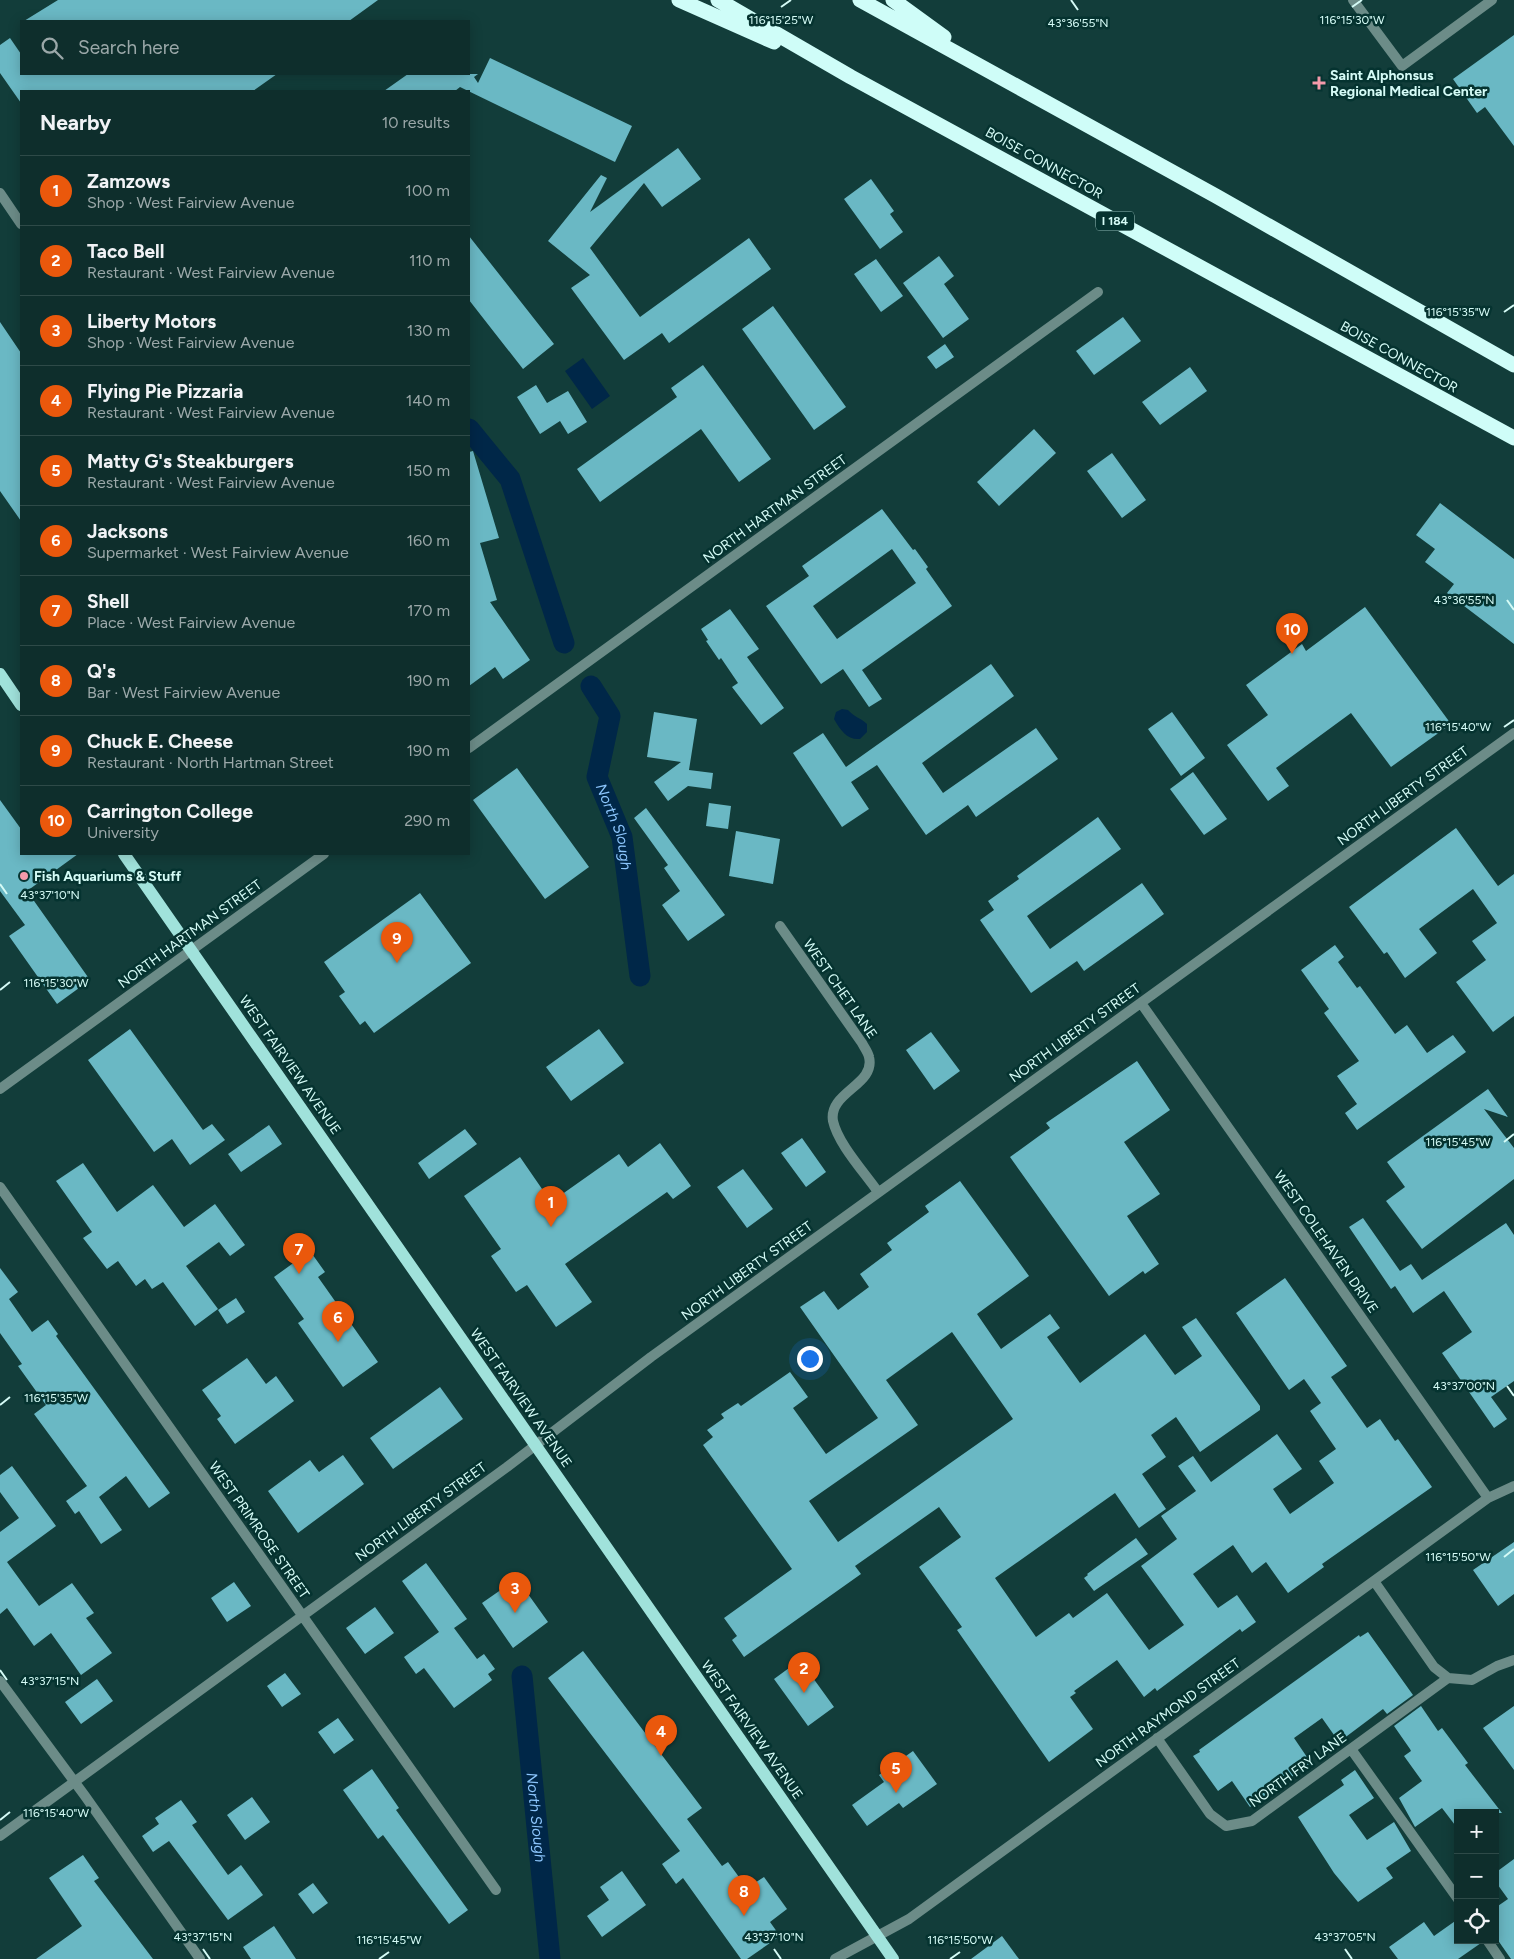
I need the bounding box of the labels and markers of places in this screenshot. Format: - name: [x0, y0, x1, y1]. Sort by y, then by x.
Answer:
- place label: Saint Alphonsus Regional Medical Center: [1330, 67, 1488, 100]
- marker: Saint Alphonsus Regional Medical Center: [1312, 76, 1326, 90]
- pin: 10: [1276, 613, 1308, 654]
- place label: Fish Aquariums & Stuff: [34, 868, 182, 885]
- marker: Fish Aquariums & Stuff: [18, 870, 30, 882]
- pin: 9: [381, 922, 413, 963]
- pin: 1: [535, 1186, 567, 1227]
- pin: 7: [283, 1233, 315, 1274]
- pin: 6: [322, 1301, 354, 1342]
- pin: 3: [499, 1572, 531, 1613]
- pin: 2: [788, 1652, 820, 1693]
- pin: 4: [645, 1715, 677, 1756]
- pin: 5: [880, 1752, 912, 1793]
- pin: 8: [728, 1875, 760, 1916]

